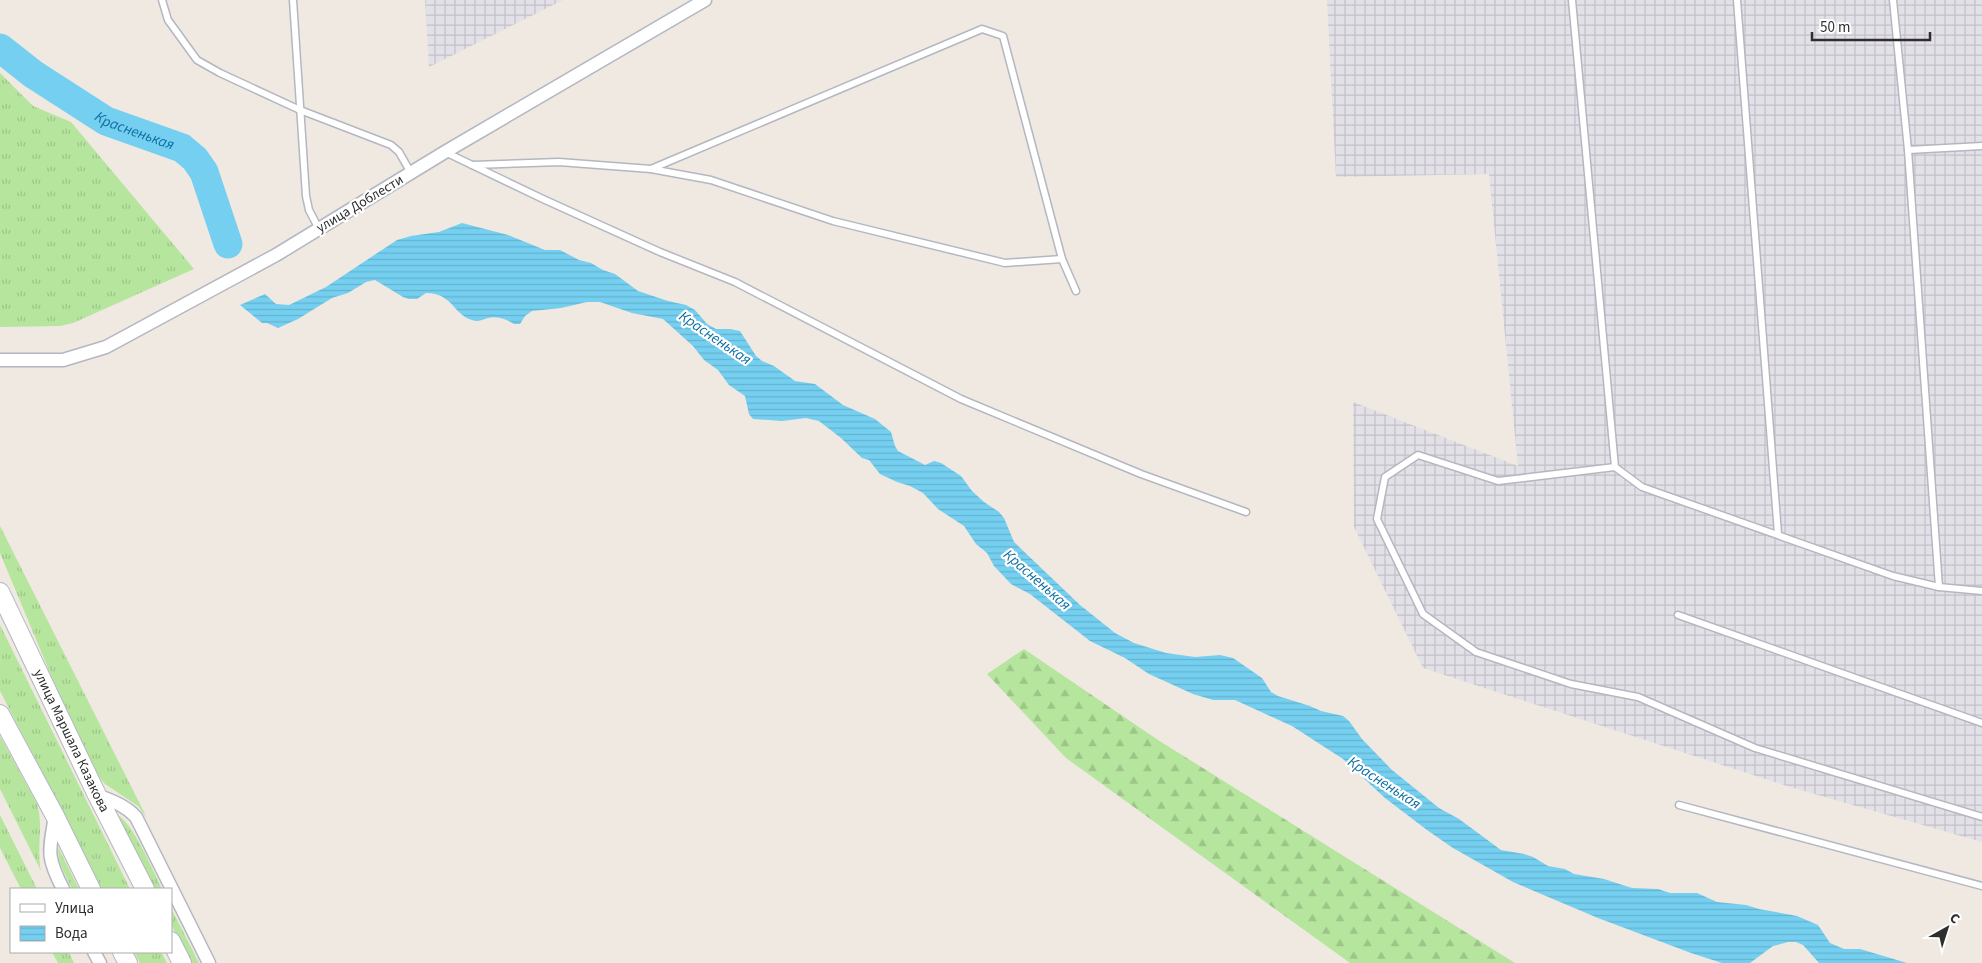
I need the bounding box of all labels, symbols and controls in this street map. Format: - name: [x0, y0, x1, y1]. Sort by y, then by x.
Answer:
- scale bar: [1812, 10, 1930, 42]
- text: 50 m: [1820, 17, 1850, 38]
- water label: Красненькая: [91, 106, 177, 155]
- street label: улица Доблести: [313, 170, 407, 238]
- water label: Красненькая: [675, 306, 755, 370]
- water label: Красненькая: [999, 545, 1075, 615]
- street label: улица Маршала Казакова: [28, 666, 114, 816]
- water label: Красненькая: [1343, 752, 1425, 814]
- legend: [10, 888, 172, 953]
- text: Улица: [55, 898, 94, 919]
- north arrow: [1922, 903, 1972, 953]
- text: С: [1945, 908, 1964, 929]
- text: Вода: [55, 923, 88, 944]

